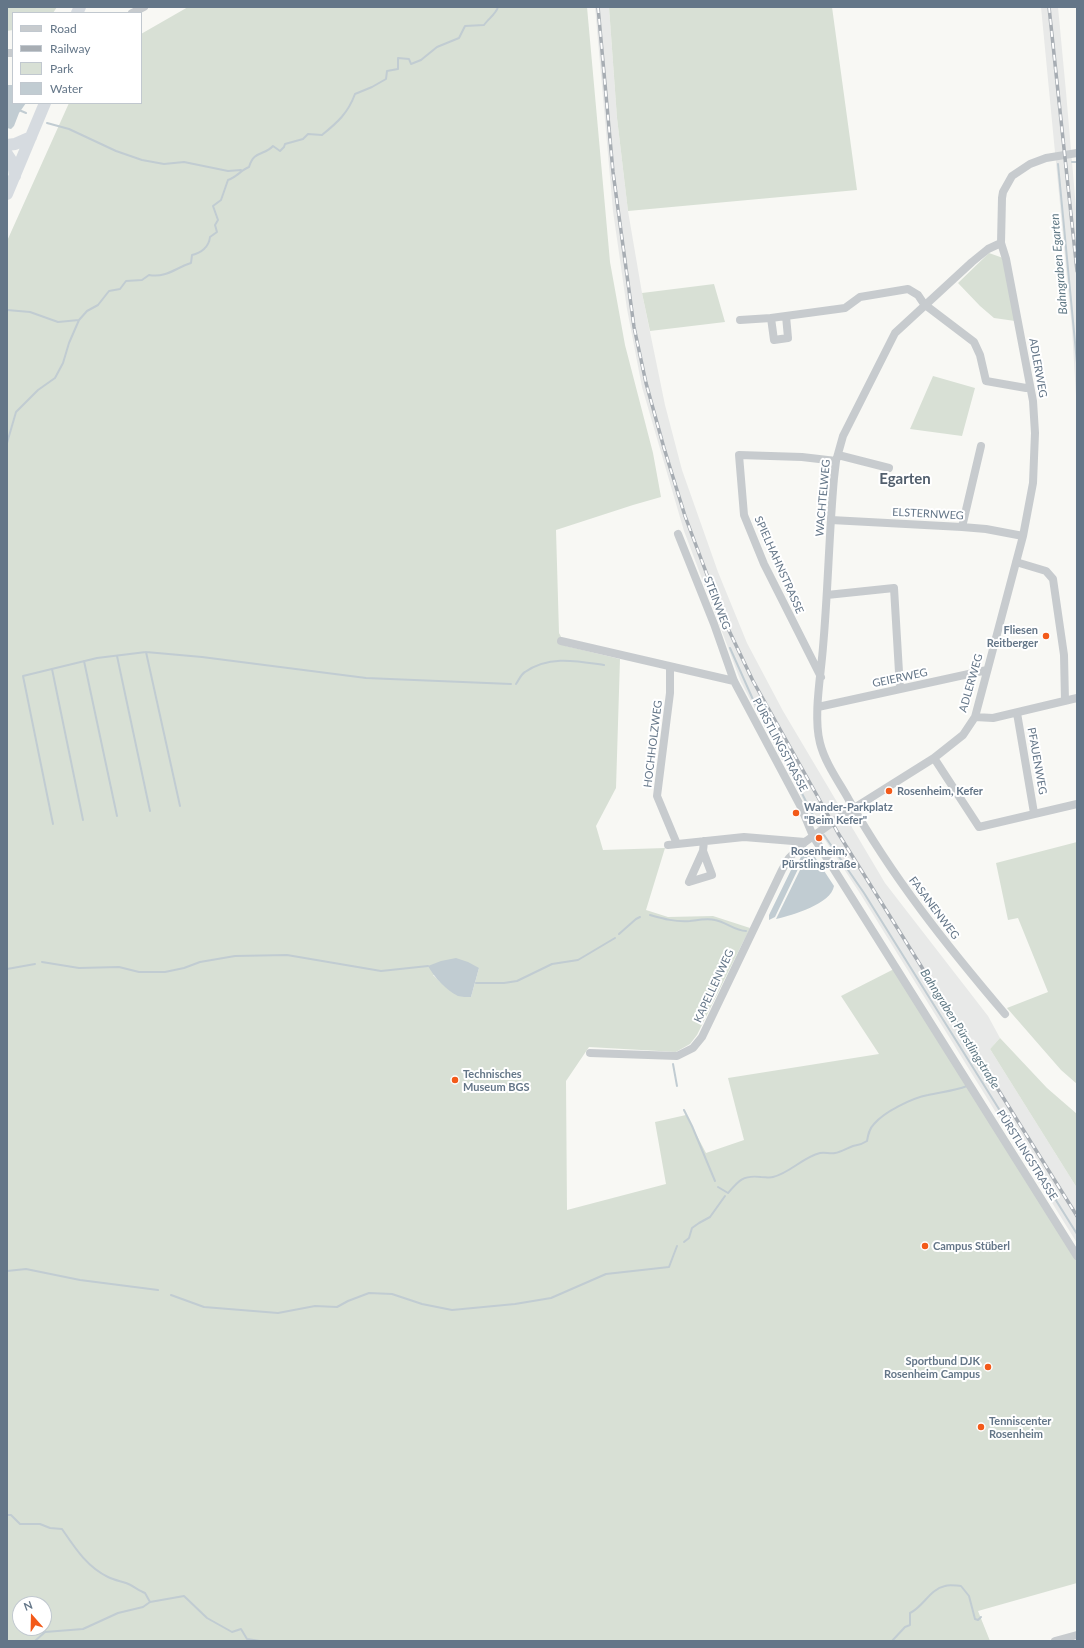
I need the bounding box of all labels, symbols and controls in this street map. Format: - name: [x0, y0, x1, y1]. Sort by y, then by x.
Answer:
- legend: [12, 12, 142, 104]
- text: Road: [50, 21, 77, 36]
- text: Railway: [50, 41, 90, 56]
- text: Park: [50, 61, 73, 76]
- text: Water: [50, 81, 83, 96]
- water label: Bahngraben Egarten: [1047, 213, 1071, 315]
- street label: ADLERWEG: [1026, 337, 1050, 399]
- street label: WACHTELWEG: [813, 459, 833, 537]
- district label: Egarten: [879, 470, 931, 488]
- street label: ELSTERNWEG: [892, 506, 964, 522]
- street label: SPIELHAHNSTRASSE: [752, 514, 806, 616]
- street label: STEINWEG: [701, 575, 733, 631]
- place label: Fliesen Reitberger: [987, 623, 1038, 649]
- marker: Fliesen Reitberger: [1041, 631, 1051, 641]
- street label: ADLERWEG: [956, 652, 986, 714]
- street label: GEIERWEG: [871, 666, 929, 690]
- street label: PÜRSTLINGSTRASSE: [750, 696, 810, 794]
- street label: HOCHHOLZWEG: [641, 700, 665, 788]
- street label: PFAUENWEG: [1025, 726, 1049, 796]
- place label: Rosenheim, Kefer: [897, 784, 983, 798]
- marker: Rosenheim, Kefer: [884, 786, 894, 796]
- place label: Wander-Parkplatz "Beim Kefer": [804, 800, 893, 826]
- marker: Wander-Parkplatz "Beim Kefer": [791, 808, 801, 818]
- marker: Rosenheim, Pürstlingstraße: [814, 833, 824, 843]
- place label: Rosenheim, Pürstlingstraße: [782, 844, 856, 870]
- street label: FASANENWEG: [906, 874, 962, 942]
- street label: KAPELLENWEG: [691, 947, 737, 1025]
- water label: Bahngraben Pürstlingstraße: [917, 966, 1003, 1092]
- place label: Technisches Museum BGS: [463, 1067, 530, 1093]
- marker: Technisches Museum BGS: [450, 1075, 460, 1085]
- street label: PÜRSTLINGSTRASSE: [994, 1107, 1060, 1203]
- place label: Campus Stüberl: [933, 1239, 1010, 1253]
- marker: Campus Stüberl: [920, 1241, 930, 1251]
- place label: Sportbund DJK Rosenheim Campus: [884, 1354, 980, 1380]
- marker: Sportbund DJK Rosenheim Campus: [983, 1362, 993, 1372]
- place label: Tenniscenter Rosenheim: [989, 1414, 1051, 1440]
- marker: Tenniscenter Rosenheim: [976, 1422, 986, 1432]
- north arrow: [12, 1596, 52, 1636]
- text: N: [22, 1598, 34, 1613]

